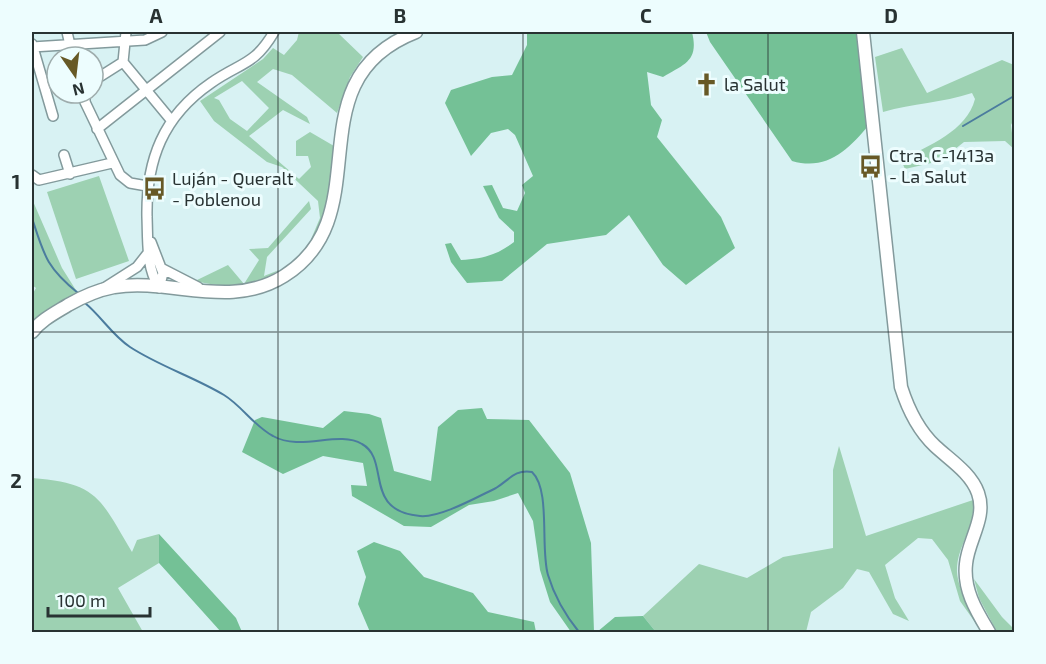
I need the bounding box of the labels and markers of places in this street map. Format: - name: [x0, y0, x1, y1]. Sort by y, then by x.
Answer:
- church icon: la Salut: [693, 72, 719, 98]
- place label: la Salut: [724, 73, 786, 95]
- place label: Ctra. C-1413a - La Salut: [889, 144, 994, 187]
- bus stop icon: Ctra. C-1413a - La Salut: [858, 153, 884, 179]
- place label: Luján - Queralt - Poblenou: [172, 167, 294, 210]
- bus stop icon: Luján - Queralt - Poblenou: [141, 176, 167, 202]

